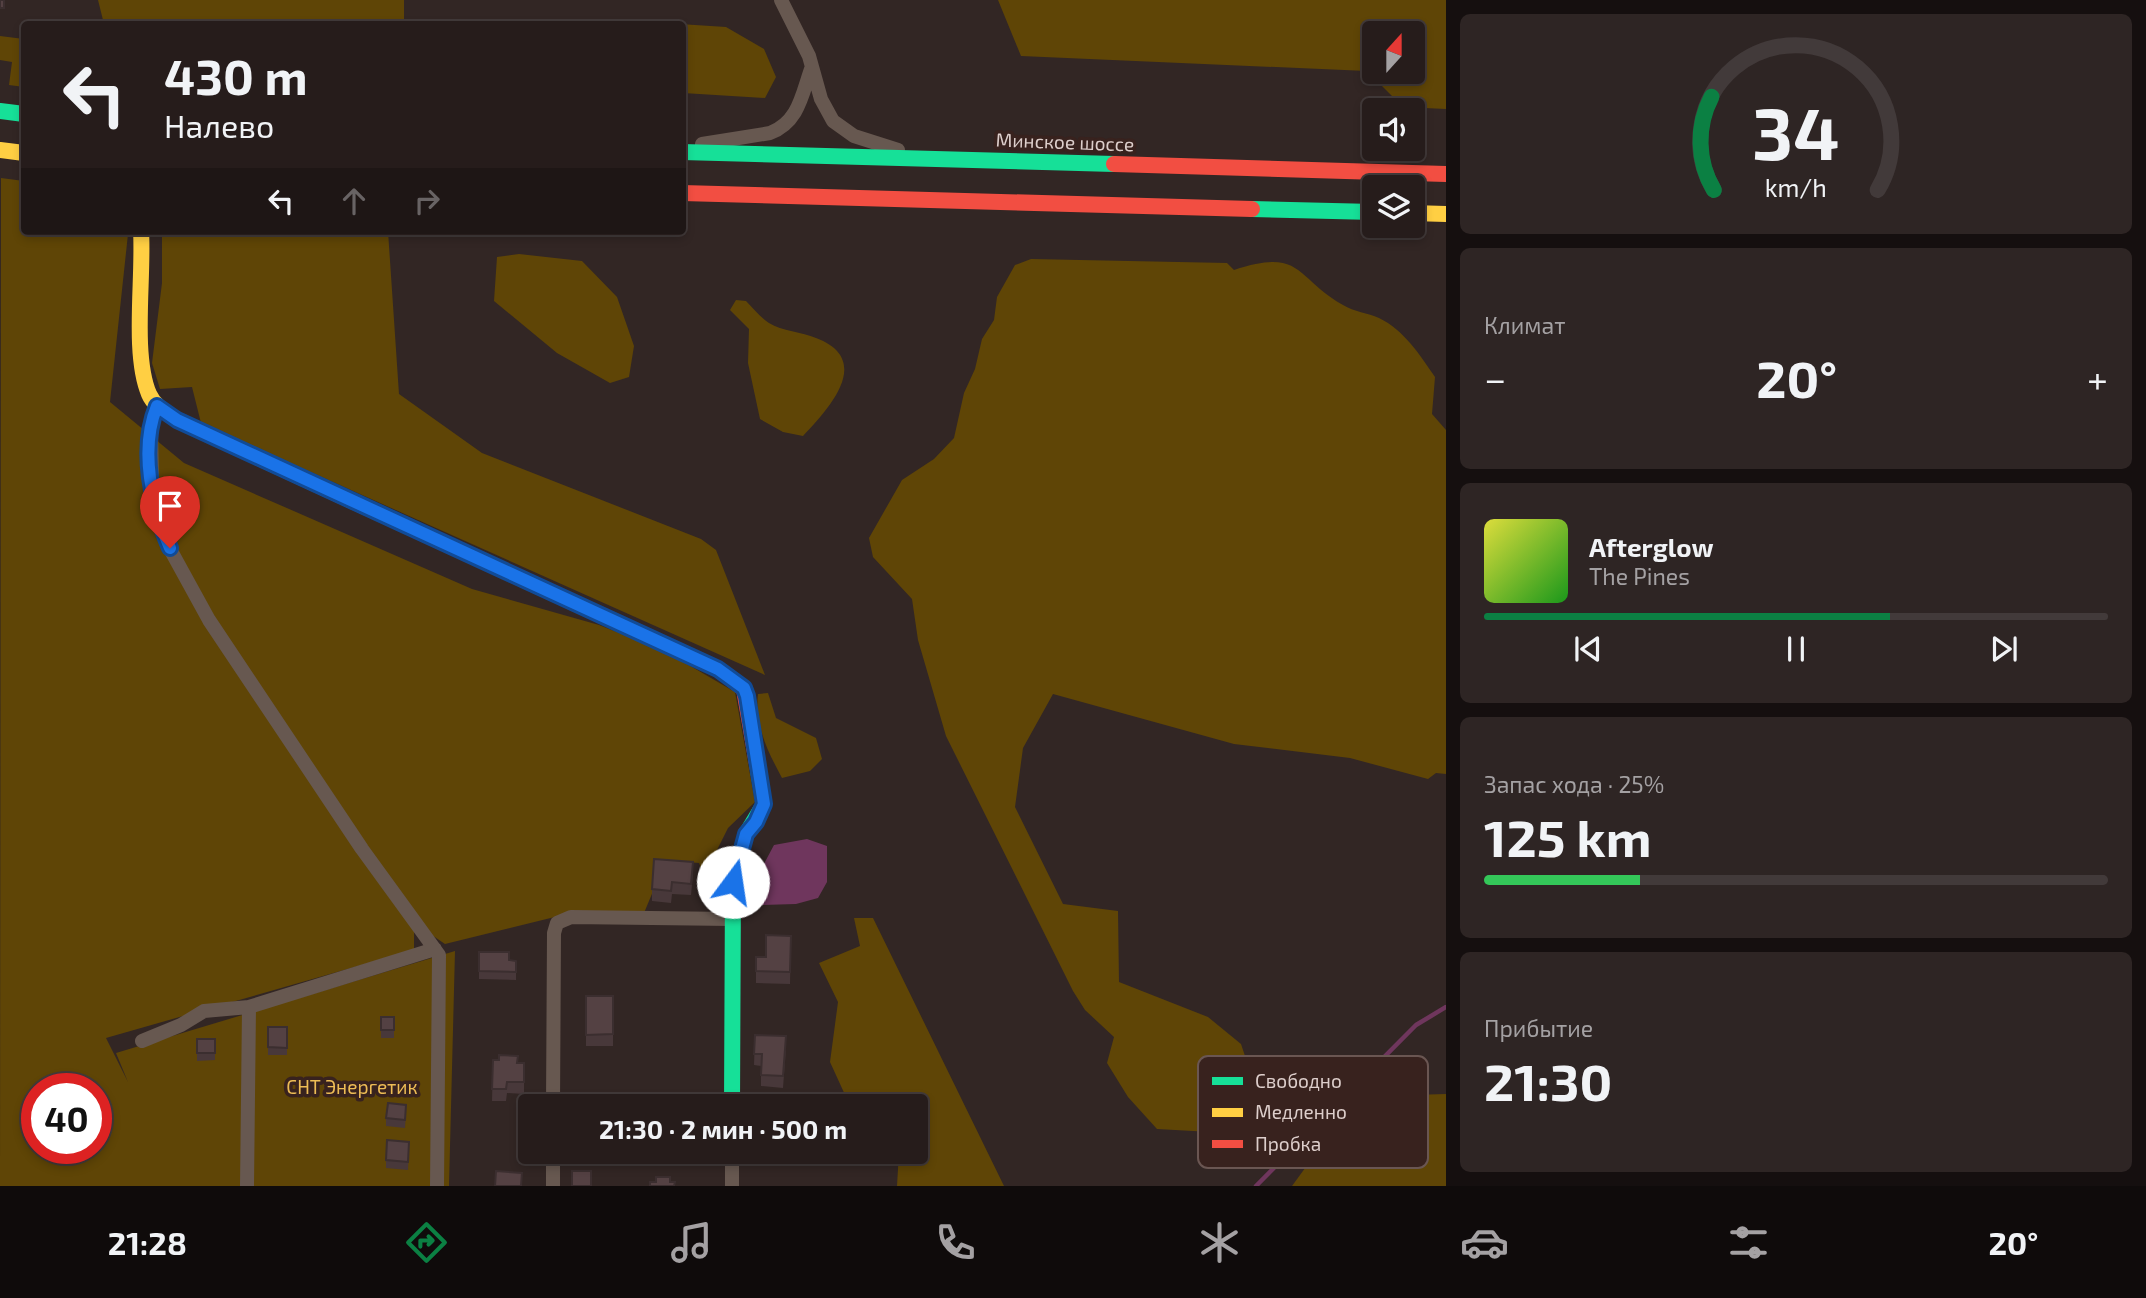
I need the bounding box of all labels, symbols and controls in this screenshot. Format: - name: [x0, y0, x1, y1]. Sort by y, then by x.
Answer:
- north arrow: [1362, 21, 1424, 84]
- map controls: [1362, 21, 1425, 238]
- text: 430 m: [164, 46, 308, 105]
- icon: left: [49, 49, 140, 140]
- text: 34: [1752, 88, 1840, 176]
- button: sound: [1362, 98, 1425, 161]
- text: Налево: [164, 106, 274, 144]
- street label: Минское шоссе: [995, 128, 1135, 155]
- text: km/h: [1765, 172, 1827, 202]
- button: layers: [1362, 175, 1425, 238]
- icon: left: [262, 182, 300, 220]
- icon: ahead: [335, 182, 373, 220]
- icon: right: [408, 182, 446, 220]
- text: Климат: [1484, 311, 1565, 339]
- text: 20°: [1756, 346, 1837, 408]
- text: −: [1484, 355, 1506, 401]
- text: +: [2087, 355, 2108, 401]
- pin: [140, 476, 200, 548]
- icon: arrive: [151, 487, 189, 525]
- text: Afterglow: [1589, 531, 1714, 562]
- text: The Pines: [1589, 562, 1690, 590]
- icon: previous: [1569, 630, 1607, 668]
- icon: pause: [1777, 630, 1815, 668]
- icon: next: [1985, 630, 2023, 668]
- text: Запас хода · 25%: [1484, 770, 1664, 798]
- text: 125 km: [1484, 805, 1652, 867]
- position arrow: [696, 845, 770, 919]
- text: Прибытие: [1484, 1014, 1593, 1042]
- text: 21:30: [1484, 1049, 1612, 1111]
- legend: [1198, 1056, 1428, 1168]
- text: Свободно: [1255, 1069, 1342, 1092]
- speed limit sign: 40: [21, 1073, 112, 1164]
- park label: СНТ Энергетик: [286, 1075, 418, 1098]
- text: Медленно: [1255, 1100, 1347, 1123]
- text: 21:30 · 2 мин · 500 m: [599, 1113, 847, 1144]
- text: Пробка: [1255, 1132, 1321, 1155]
- icon: directions: [402, 1218, 451, 1267]
- icon: music: [667, 1218, 716, 1267]
- icon: phone: [931, 1218, 980, 1267]
- icon: climate: [1195, 1218, 1244, 1267]
- icon: car: [1460, 1218, 1509, 1267]
- icon: filters: [1724, 1218, 1773, 1267]
- text: 21:28: [108, 1223, 187, 1261]
- text: 20°: [1988, 1223, 2038, 1261]

